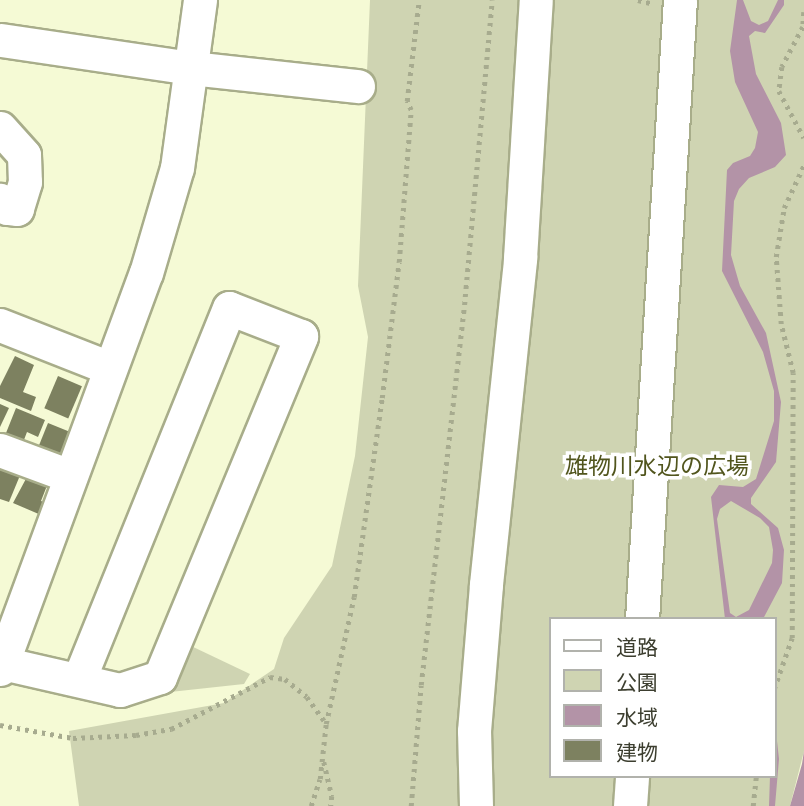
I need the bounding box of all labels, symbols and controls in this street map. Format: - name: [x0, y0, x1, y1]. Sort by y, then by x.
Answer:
- park label: 雄物川水辺の広場: [565, 452, 749, 480]
- legend: [548, 617, 776, 778]
- text: 道路: [616, 636, 658, 660]
- text: 公園: [616, 671, 658, 695]
- text: 水域: [616, 706, 658, 730]
- text: 建物: [616, 741, 658, 765]

